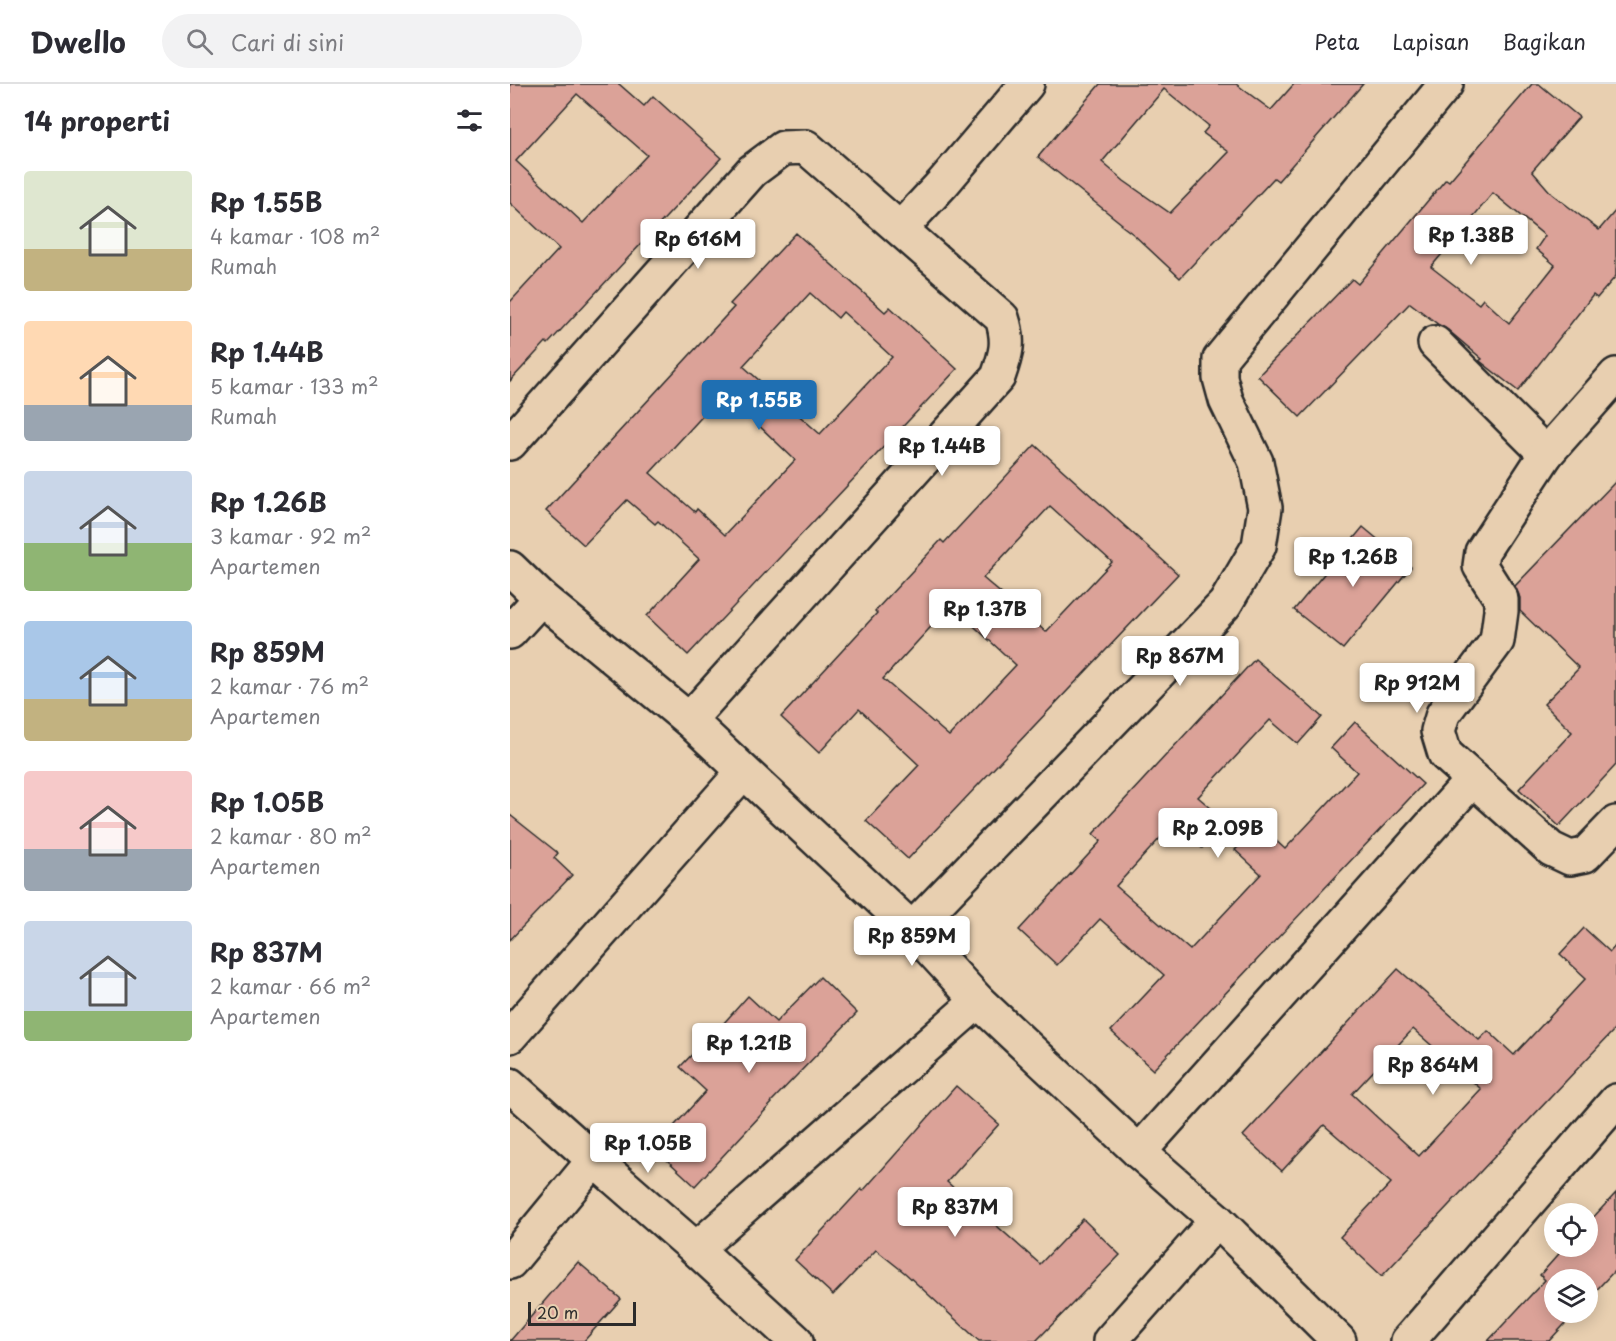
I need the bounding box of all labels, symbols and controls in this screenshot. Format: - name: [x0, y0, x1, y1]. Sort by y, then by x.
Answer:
- search box: [162, 14, 582, 68]
- text: Dwello: [30, 20, 126, 63]
- icon: search: [183, 25, 216, 58]
- text: Cari di sini: [231, 25, 344, 58]
- text: Peta: [1314, 25, 1359, 57]
- text: Lapisan: [1392, 25, 1470, 57]
- text: Bagikan: [1503, 25, 1586, 57]
- text: 14 properti: [24, 101, 170, 140]
- icon: filters: [453, 104, 486, 137]
- text: Rp 1.55B: [210, 182, 323, 221]
- icon: home: [72, 195, 144, 267]
- pin: Rp 1.38B: [1409, 215, 1533, 266]
- pin: Rp 616M: [643, 219, 753, 270]
- text: Rp 1.38B: [1428, 219, 1514, 249]
- text: 4 kamar · 108 m²: [210, 221, 380, 251]
- text: Rp 616M: [654, 223, 742, 253]
- text: Rumah: [210, 251, 277, 281]
- text: Rp 1.44B: [210, 332, 324, 371]
- icon: home: [72, 345, 144, 417]
- text: 5 kamar · 133 m²: [210, 371, 379, 401]
- pin: Rp 1.55B: [697, 380, 821, 431]
- text: Rp 1.55B: [716, 384, 802, 414]
- text: Rumah: [210, 401, 277, 431]
- pin: Rp 1.44B: [880, 426, 1004, 477]
- text: Rp 1.44B: [898, 430, 986, 460]
- text: Rp 1.26B: [210, 482, 327, 521]
- icon: home: [72, 495, 144, 567]
- text: 3 kamar · 92 m²: [210, 521, 371, 551]
- pin: Rp 1.26B: [1291, 537, 1415, 588]
- text: Rp 1.26B: [1308, 541, 1398, 571]
- text: Apartemen: [210, 551, 321, 581]
- pin: Rp 1.37B: [923, 589, 1047, 640]
- text: Rp 1.37B: [943, 593, 1027, 623]
- text: Rp 859M: [210, 632, 325, 671]
- pin: Rp 867M: [1125, 636, 1235, 687]
- text: Rp 867M: [1136, 640, 1224, 670]
- icon: home: [72, 645, 144, 717]
- pin: Rp 912M: [1362, 663, 1472, 714]
- text: Rp 912M: [1374, 667, 1460, 697]
- text: 2 kamar · 76 m²: [210, 671, 369, 701]
- text: Apartemen: [210, 701, 321, 731]
- text: Rp 1.05B: [210, 782, 324, 821]
- icon: home: [72, 795, 144, 867]
- pin: Rp 2.09B: [1156, 808, 1280, 859]
- text: Rp 2.09B: [1172, 812, 1264, 842]
- text: 2 kamar · 80 m²: [210, 821, 372, 851]
- text: Apartemen: [210, 851, 321, 881]
- pin: Rp 859M: [857, 916, 967, 967]
- text: Rp 859M: [868, 920, 956, 950]
- text: Rp 837M: [210, 932, 323, 971]
- icon: home: [72, 945, 144, 1017]
- text: 2 kamar · 66 m²: [210, 971, 371, 1001]
- text: Apartemen: [210, 1001, 321, 1031]
- pin: Rp 1.21B: [687, 1023, 811, 1074]
- text: Rp 1.21B: [706, 1027, 792, 1057]
- pin: Rp 864M: [1378, 1045, 1488, 1096]
- text: Rp 864M: [1387, 1049, 1479, 1079]
- pin: Rp 1.05B: [586, 1123, 710, 1174]
- text: Rp 1.05B: [604, 1127, 692, 1157]
- pin: Rp 837M: [900, 1187, 1010, 1238]
- text: Rp 837M: [912, 1191, 998, 1221]
- map controls: [1544, 1203, 1598, 1323]
- button: locate: [1544, 1203, 1598, 1257]
- button: layers: [1544, 1269, 1598, 1323]
- scale bar: [528, 1299, 636, 1326]
- text: 20 m: [537, 1300, 578, 1324]

